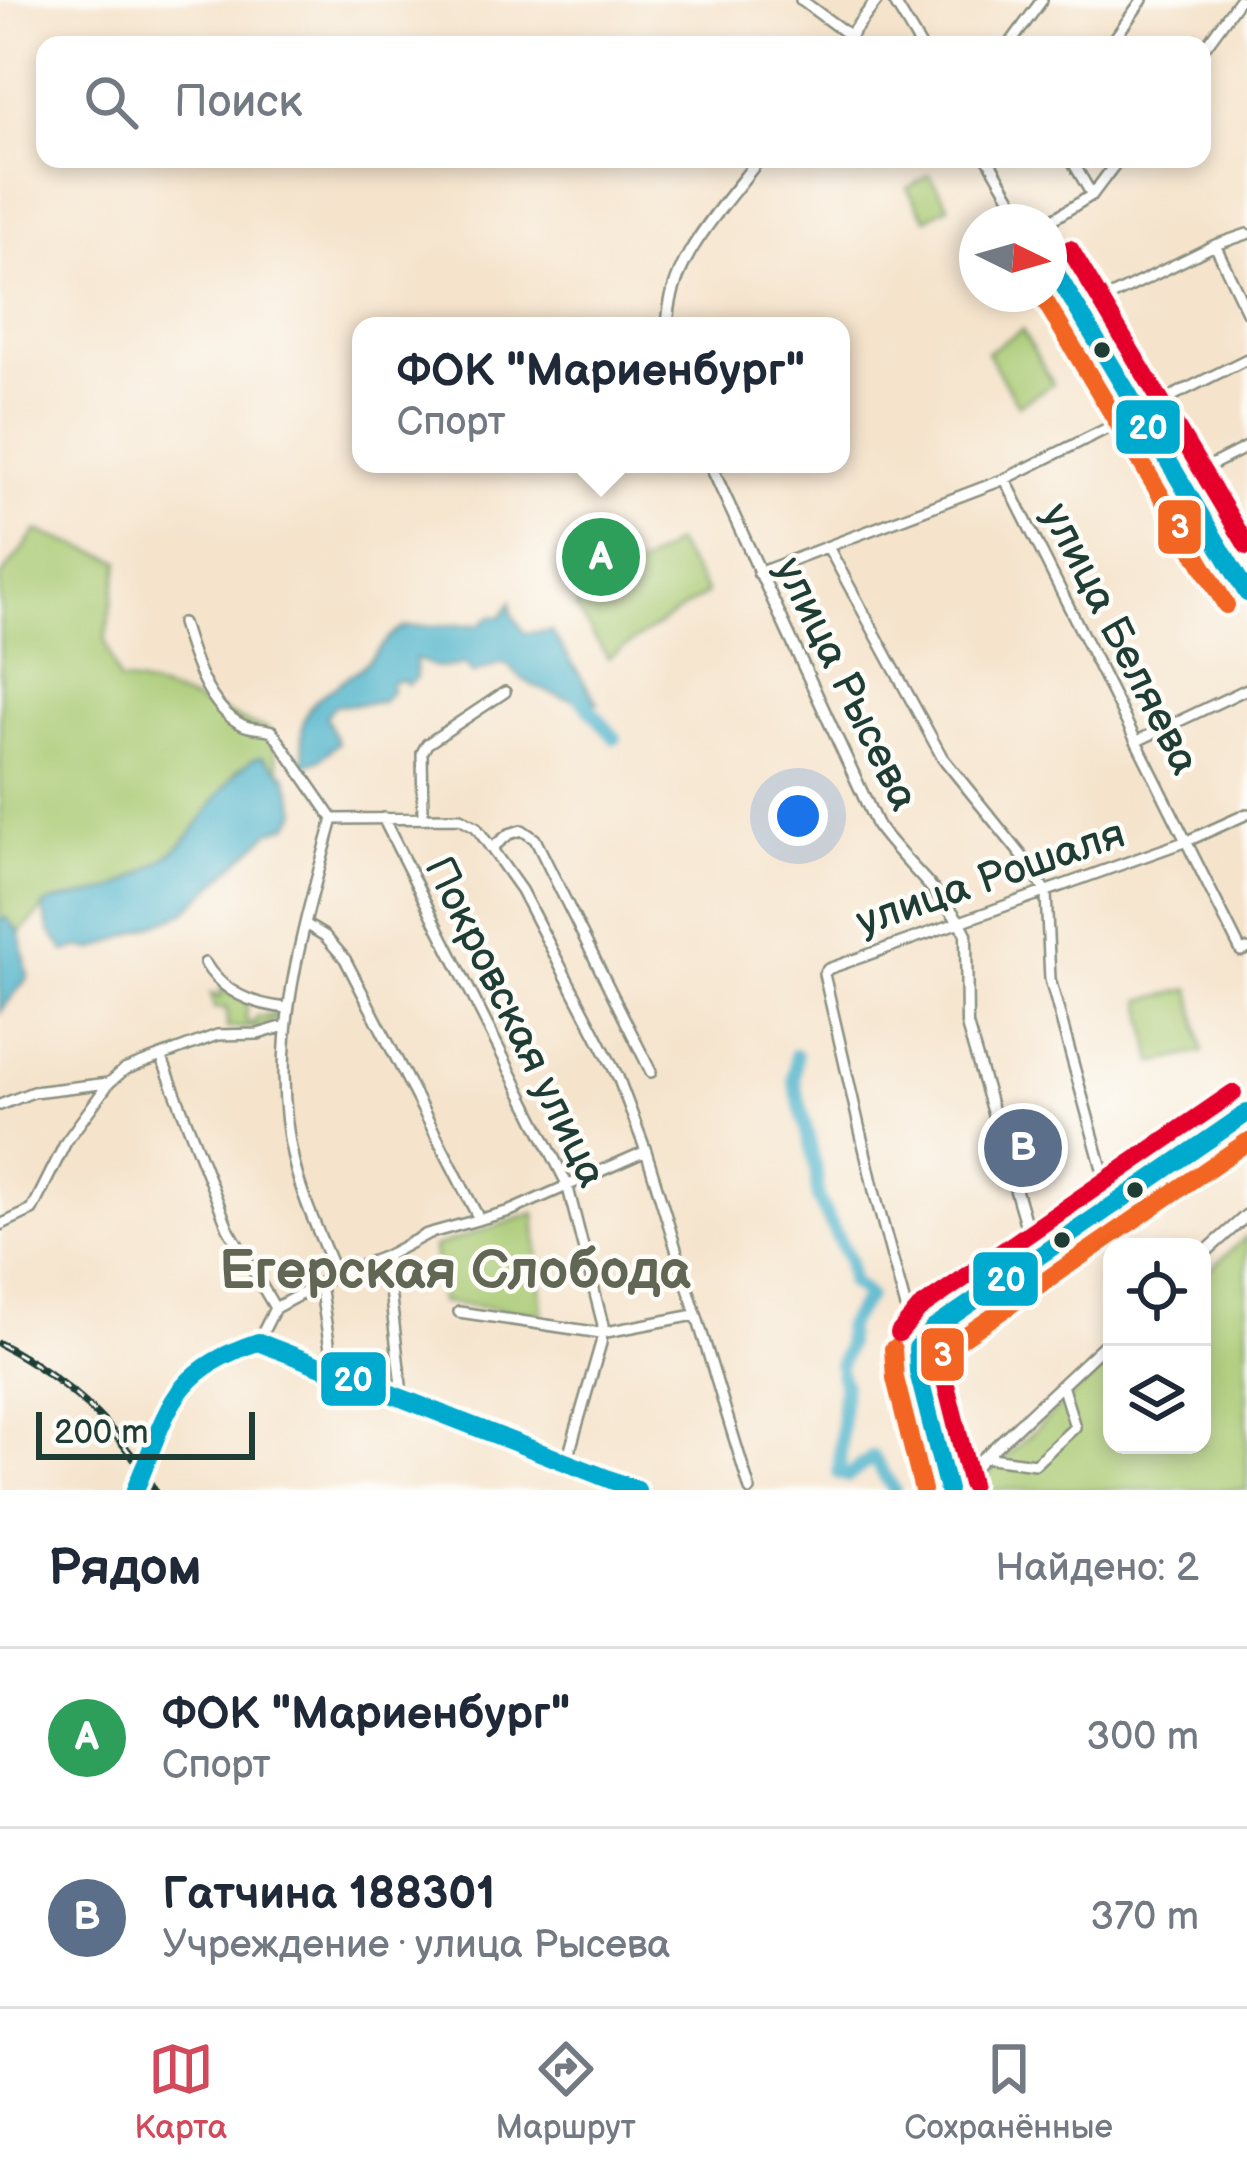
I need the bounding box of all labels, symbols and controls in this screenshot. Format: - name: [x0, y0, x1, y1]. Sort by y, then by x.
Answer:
- search box: [36, 36, 1211, 168]
- icon: search: [78, 69, 144, 135]
- text: Поиск: [174, 75, 302, 130]
- north arrow: [959, 204, 1067, 312]
- popup: [352, 317, 850, 473]
- unlabelled marker: [1091, 339, 1113, 361]
- text: ФОК "Мариенбург": [397, 344, 805, 399]
- line badge: 20: [1114, 398, 1182, 456]
- text: Спорт: [397, 399, 506, 446]
- text: 20: [1128, 409, 1168, 449]
- street label: улица Беляева: [1030, 495, 1210, 783]
- line badge: 3: [1156, 498, 1203, 556]
- text: 3: [1170, 508, 1190, 548]
- pin: A: [562, 512, 640, 602]
- street label: улица Рысева: [763, 549, 929, 819]
- your location: [768, 786, 828, 846]
- street label: улица Рошаля: [850, 809, 1132, 948]
- street label: Покровская улица: [413, 849, 617, 1196]
- pin: B: [984, 1103, 1062, 1193]
- unlabelled marker: [1124, 1179, 1146, 1201]
- unlabelled marker: [1051, 1229, 1073, 1251]
- map controls: [1103, 1238, 1211, 1454]
- button: locate: [1103, 1238, 1211, 1346]
- district label: Егерская Слобода: [219, 1239, 691, 1304]
- line badge: 20: [971, 1250, 1040, 1308]
- text: 20: [986, 1261, 1026, 1301]
- line badge: 3: [919, 1326, 966, 1383]
- text: 3: [933, 1336, 953, 1376]
- button: layers: [1103, 1346, 1211, 1454]
- line badge: 20: [319, 1350, 388, 1408]
- text: 20: [333, 1361, 373, 1401]
- scale bar: [36, 1406, 255, 1459]
- text: 200 m: [54, 1413, 148, 1453]
- text: Рядом: [48, 1538, 202, 1599]
- text: Найдено: 2: [995, 1545, 1199, 1592]
- text: ФОК "Мариенбург": [162, 1687, 570, 1742]
- text: A: [75, 1714, 99, 1761]
- text: 300 m: [1086, 1714, 1199, 1761]
- text: Спорт: [162, 1742, 271, 1789]
- text: Гатчина 188301: [162, 1867, 495, 1922]
- text: B: [73, 1894, 101, 1941]
- text: 370 m: [1090, 1894, 1199, 1941]
- text: Учреждение · улица Рысева: [162, 1922, 670, 1969]
- tab: Карта: [134, 2036, 227, 2148]
- tab: Маршрут: [496, 2036, 636, 2148]
- tab: Сохранённые: [904, 2036, 1113, 2148]

